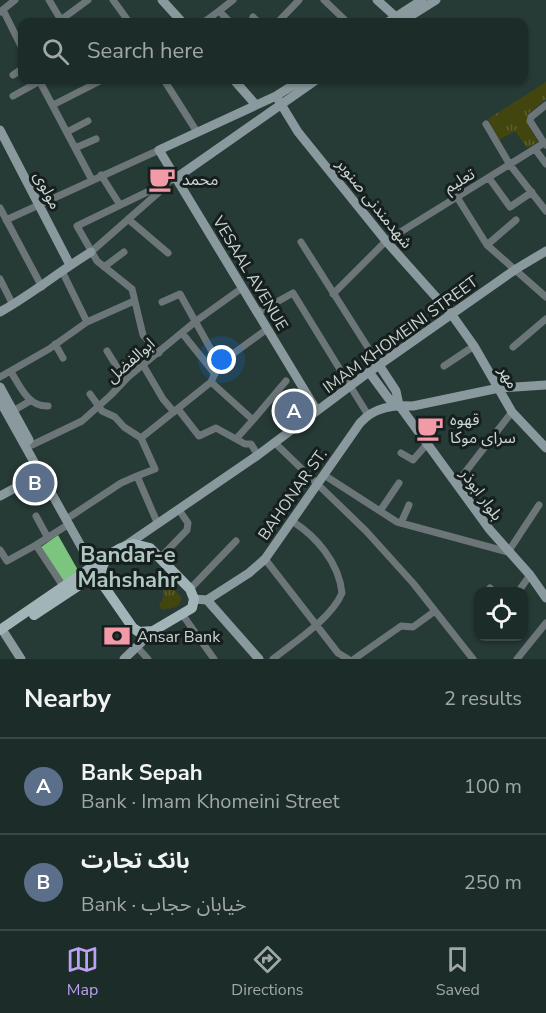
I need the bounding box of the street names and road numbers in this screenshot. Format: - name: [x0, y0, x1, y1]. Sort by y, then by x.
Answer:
- street label: شهدمندنی صنوبر: [330, 153, 417, 253]
- street label: تعلیم: [440, 163, 480, 200]
- street label: مولوی: [28, 168, 66, 213]
- street label: VESAAL AVENUE: [207, 211, 293, 335]
- street label: IMAM KHOMEINI STREET: [319, 271, 483, 399]
- street label: ابوالفضل: [101, 333, 160, 388]
- street label: مهر: [492, 361, 523, 393]
- street label: BAHONAR ST.: [253, 444, 333, 545]
- street label: بلوار ابوذر: [454, 463, 508, 525]

